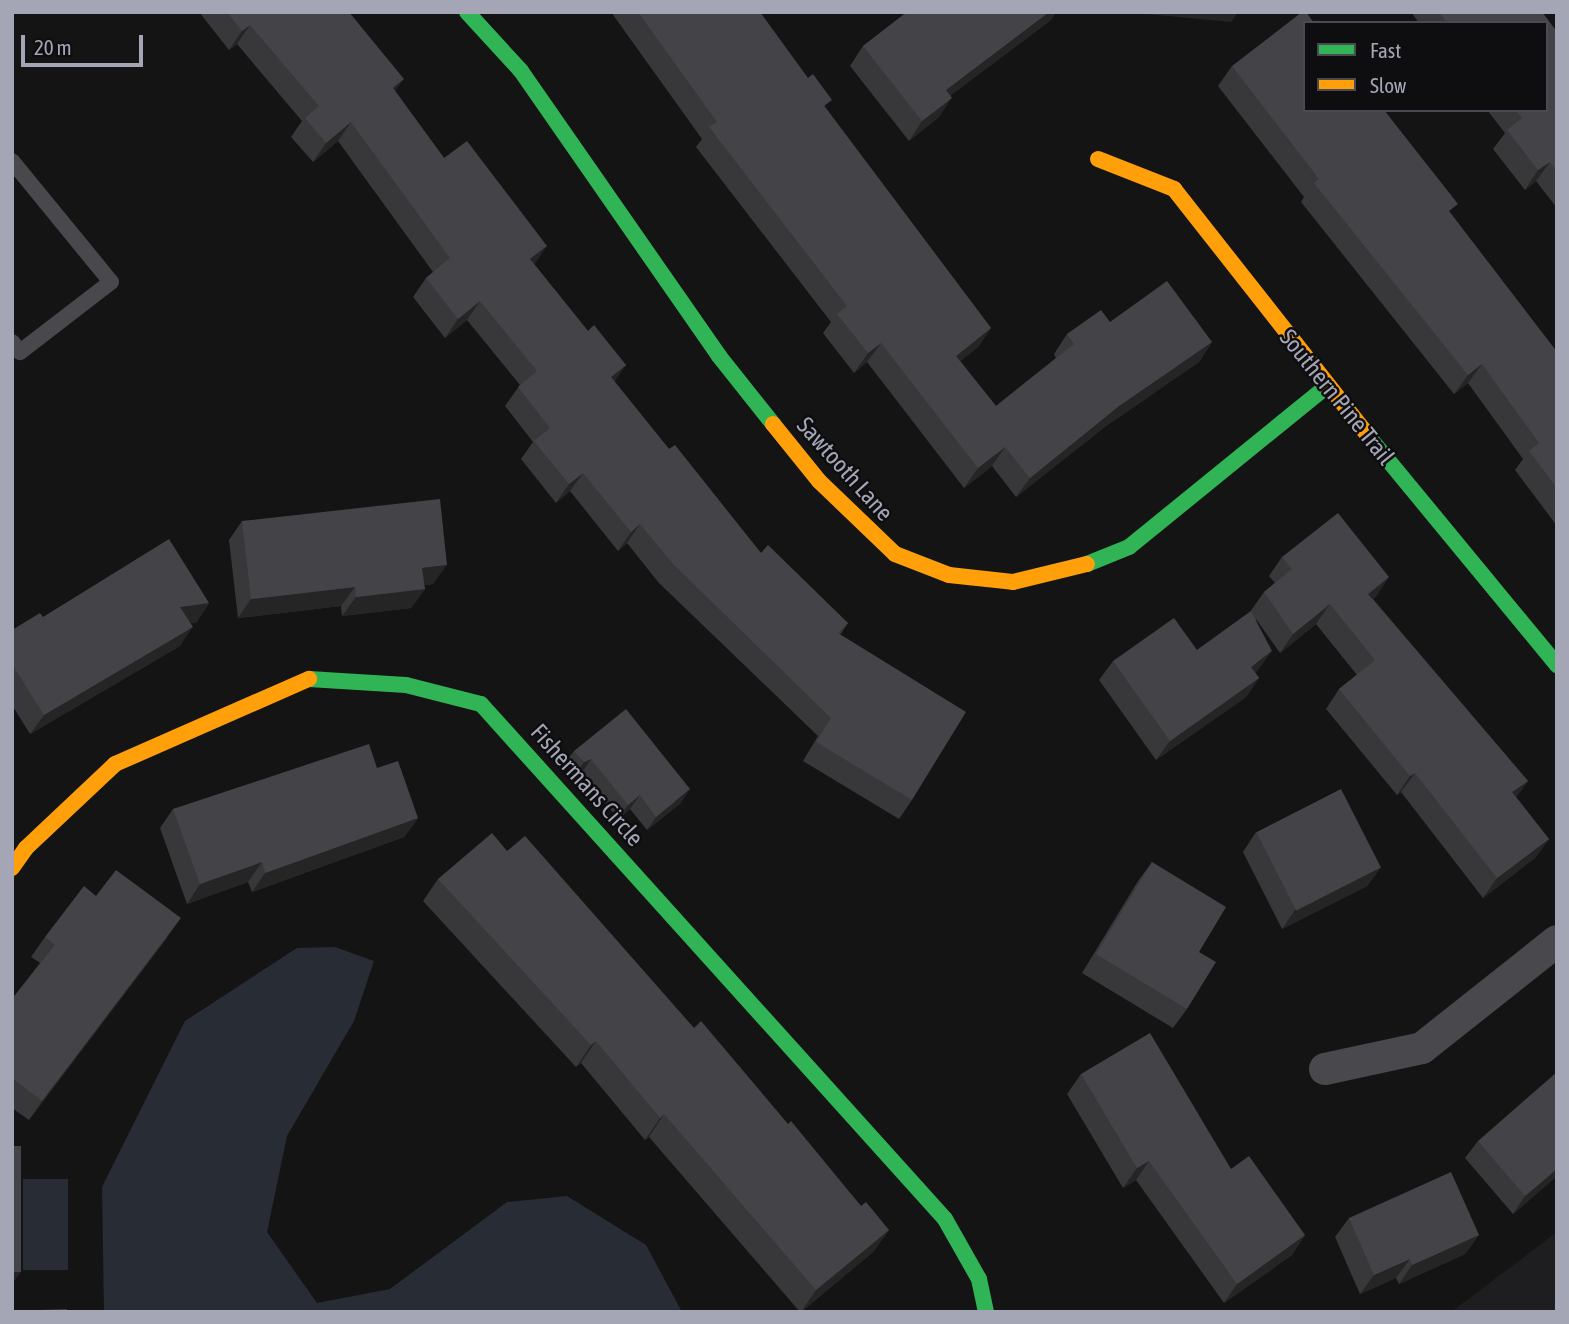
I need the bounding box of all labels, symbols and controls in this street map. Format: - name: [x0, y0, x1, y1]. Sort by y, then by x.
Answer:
- scale bar: [24, 21, 147, 65]
- legend: [1303, 21, 1548, 112]
- text: 20 m: [34, 35, 72, 59]
- text: Fast: [1370, 38, 1401, 62]
- text: Slow: [1370, 73, 1406, 97]
- street label: Southern Pine Trail: [1274, 324, 1400, 470]
- street label: Sawtooth Lane: [791, 411, 899, 527]
- street label: Fishermans Circle: [525, 718, 649, 852]

